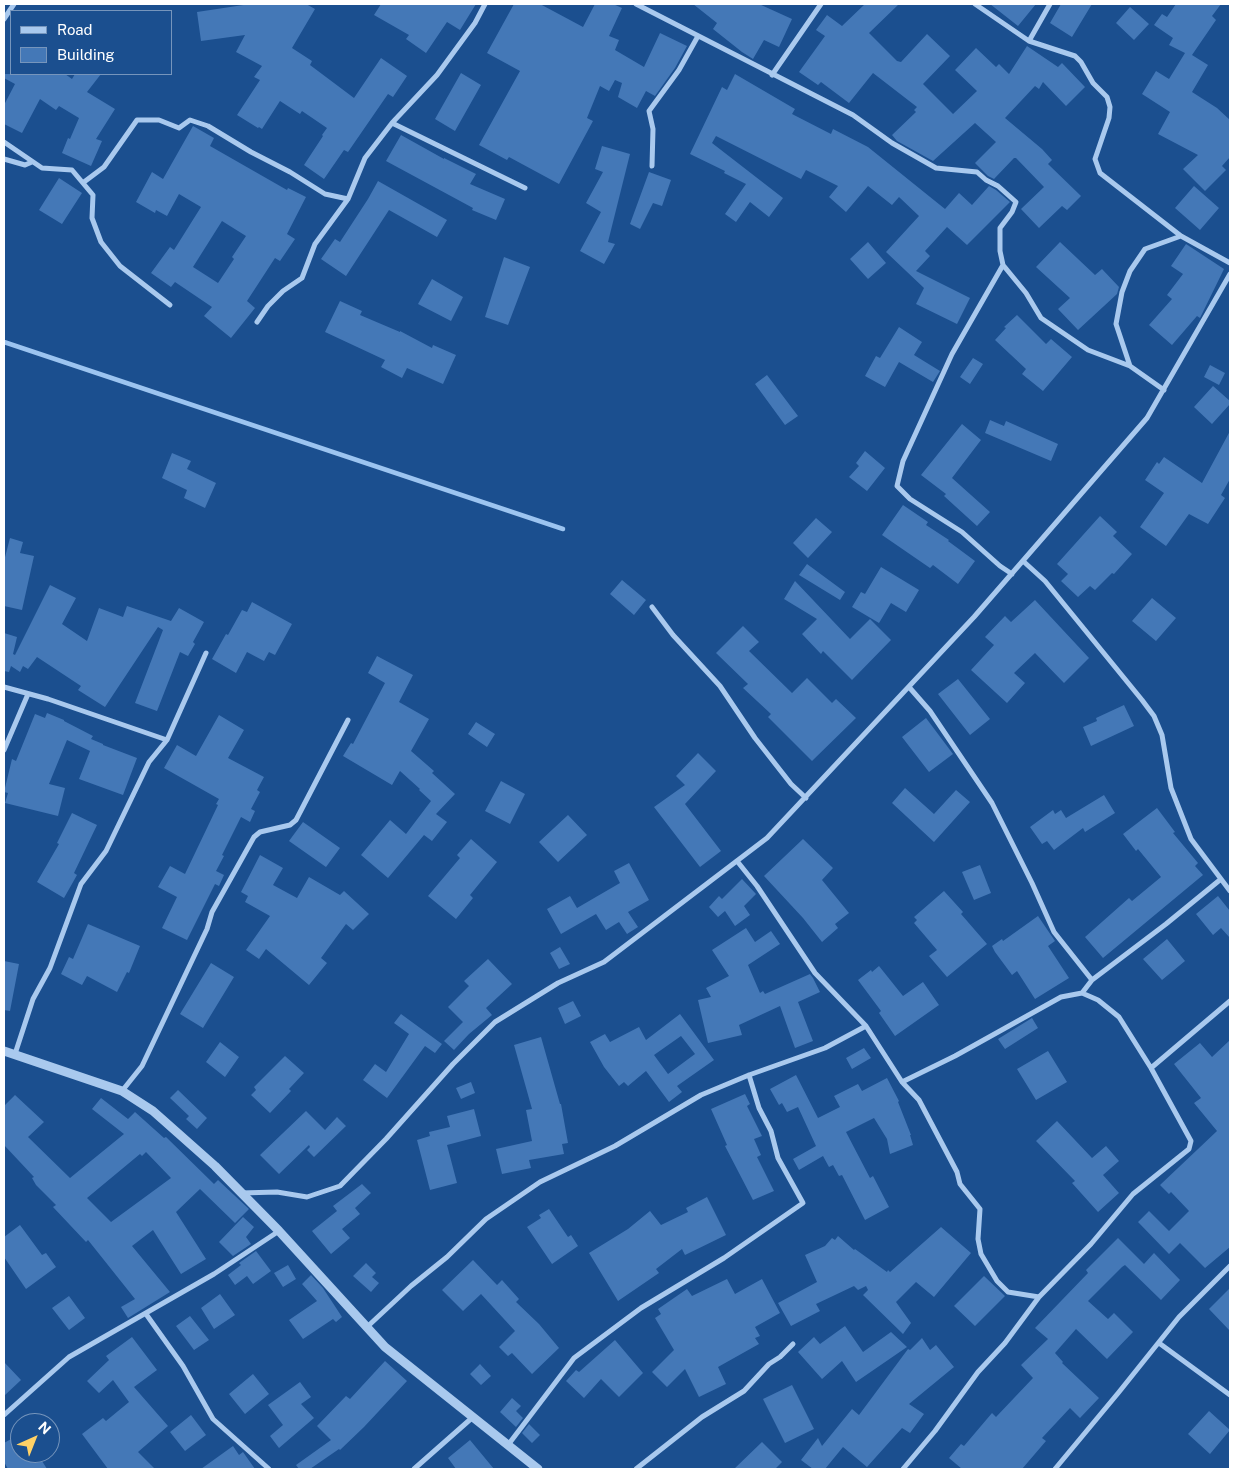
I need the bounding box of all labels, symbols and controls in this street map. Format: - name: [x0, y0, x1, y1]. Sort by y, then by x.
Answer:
- legend: [10, 10, 172, 75]
- text: Road: [57, 21, 93, 38]
- text: Building: [57, 46, 115, 63]
- north arrow: [10, 1413, 60, 1463]
- text: N: [35, 1418, 54, 1437]

